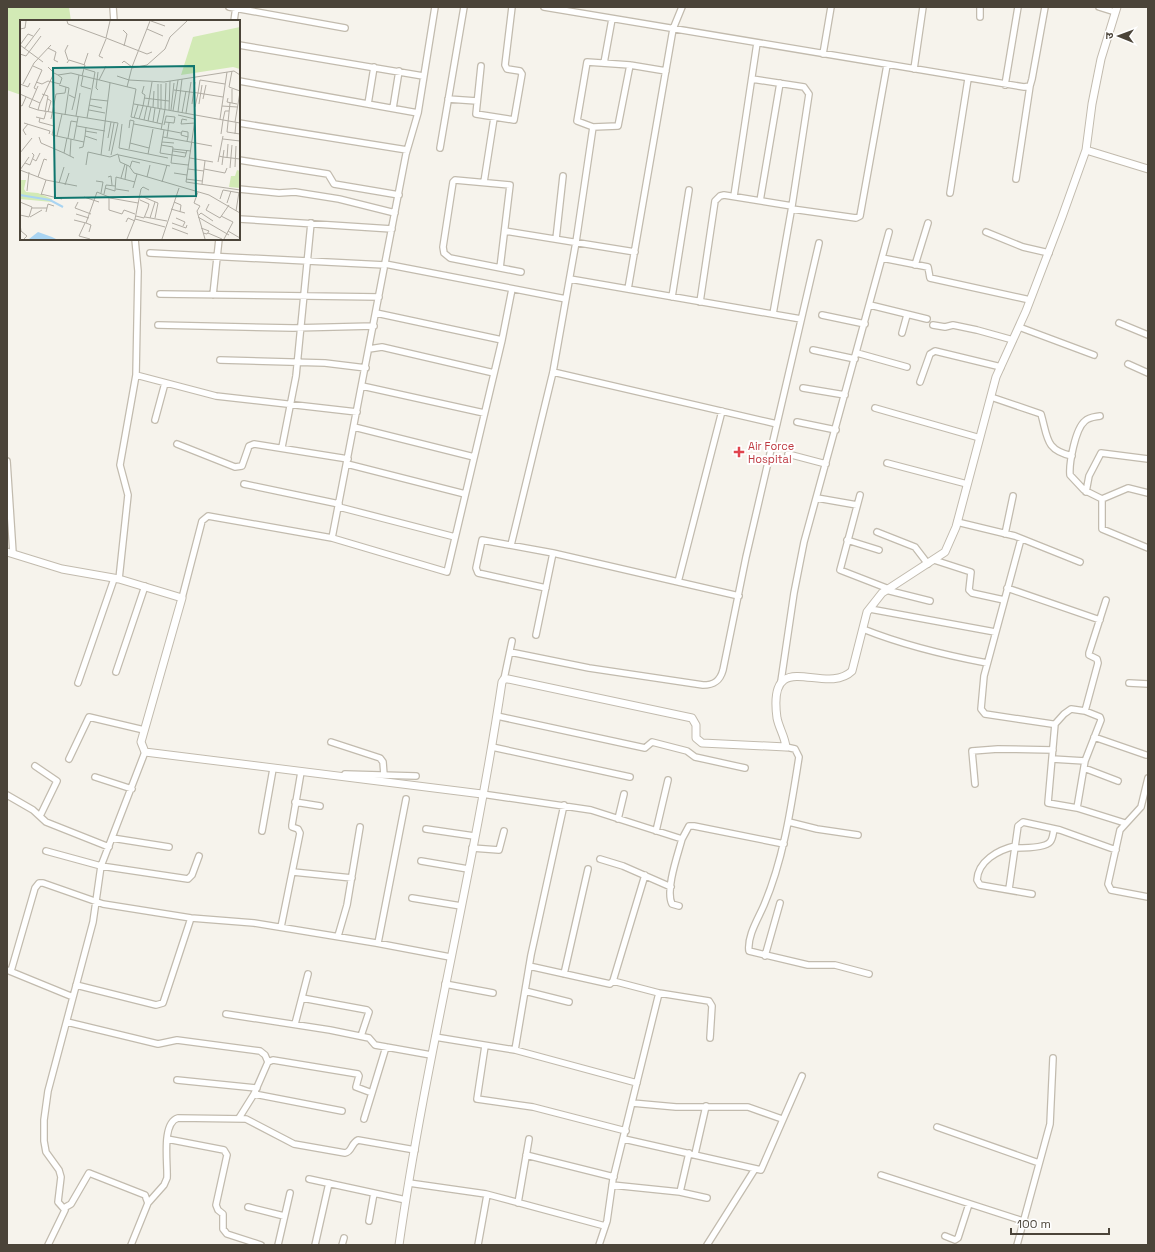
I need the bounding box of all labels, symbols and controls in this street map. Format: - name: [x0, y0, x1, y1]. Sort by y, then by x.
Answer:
- north arrow: [1099, 16, 1139, 56]
- inset map: [20, 20, 240, 240]
- text: उ: [1102, 32, 1116, 39]
- place label: Air Force Hospital: [748, 439, 794, 466]
- marker: Air Force Hospital: [733, 446, 745, 458]
- scale bar: [1011, 1210, 1109, 1236]
- text: 100 m: [1017, 1216, 1051, 1232]

